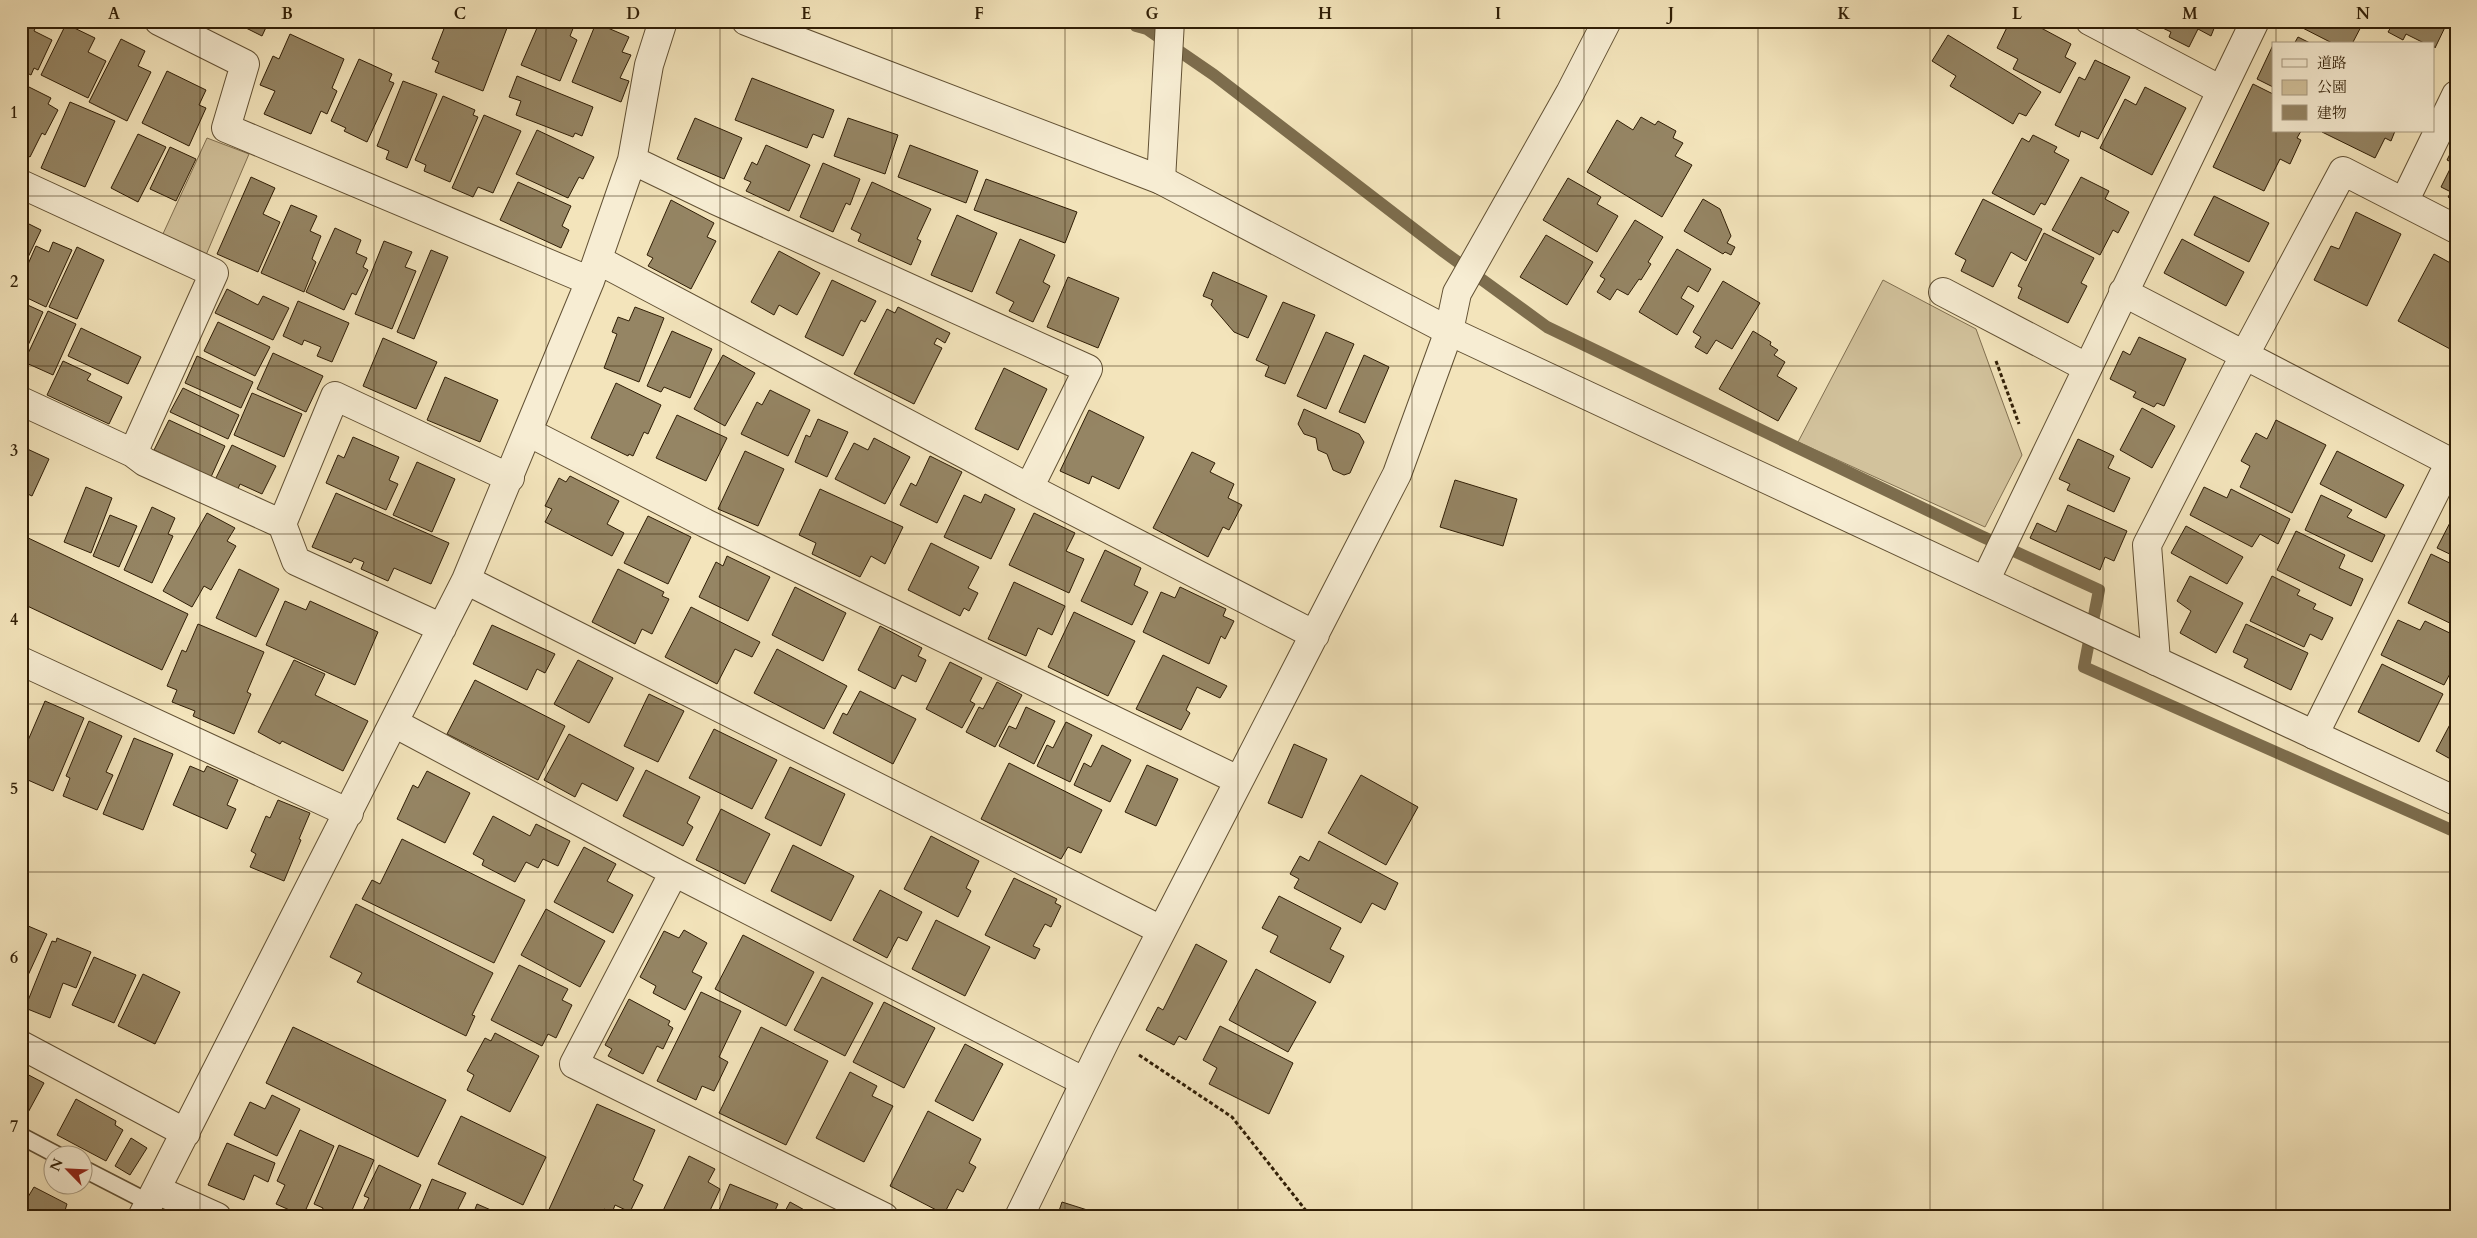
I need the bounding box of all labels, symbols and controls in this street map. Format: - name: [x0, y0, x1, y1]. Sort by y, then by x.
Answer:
- text: A: [108, 3, 120, 25]
- text: B: [281, 3, 293, 25]
- text: C: [454, 3, 466, 25]
- text: D: [626, 3, 640, 25]
- text: E: [801, 3, 811, 25]
- text: F: [974, 3, 984, 25]
- text: G: [1145, 3, 1159, 25]
- text: H: [1318, 3, 1332, 25]
- text: I: [1495, 3, 1501, 25]
- text: J: [1666, 3, 1674, 25]
- text: K: [1838, 3, 1851, 25]
- text: L: [2012, 3, 2023, 25]
- text: M: [2182, 3, 2198, 25]
- text: N: [2356, 3, 2370, 25]
- legend: [2272, 42, 2434, 132]
- text: 道路: [2317, 53, 2347, 73]
- text: 公園: [2317, 77, 2347, 97]
- text: 1: [10, 102, 18, 124]
- text: 建物: [2317, 103, 2347, 123]
- text: 2: [10, 271, 18, 293]
- text: 3: [10, 440, 18, 462]
- text: 4: [10, 609, 18, 631]
- text: 5: [10, 778, 18, 800]
- text: 6: [10, 947, 18, 969]
- text: 7: [10, 1116, 18, 1138]
- north arrow: [42, 1146, 92, 1196]
- text: N: [45, 1155, 68, 1174]

